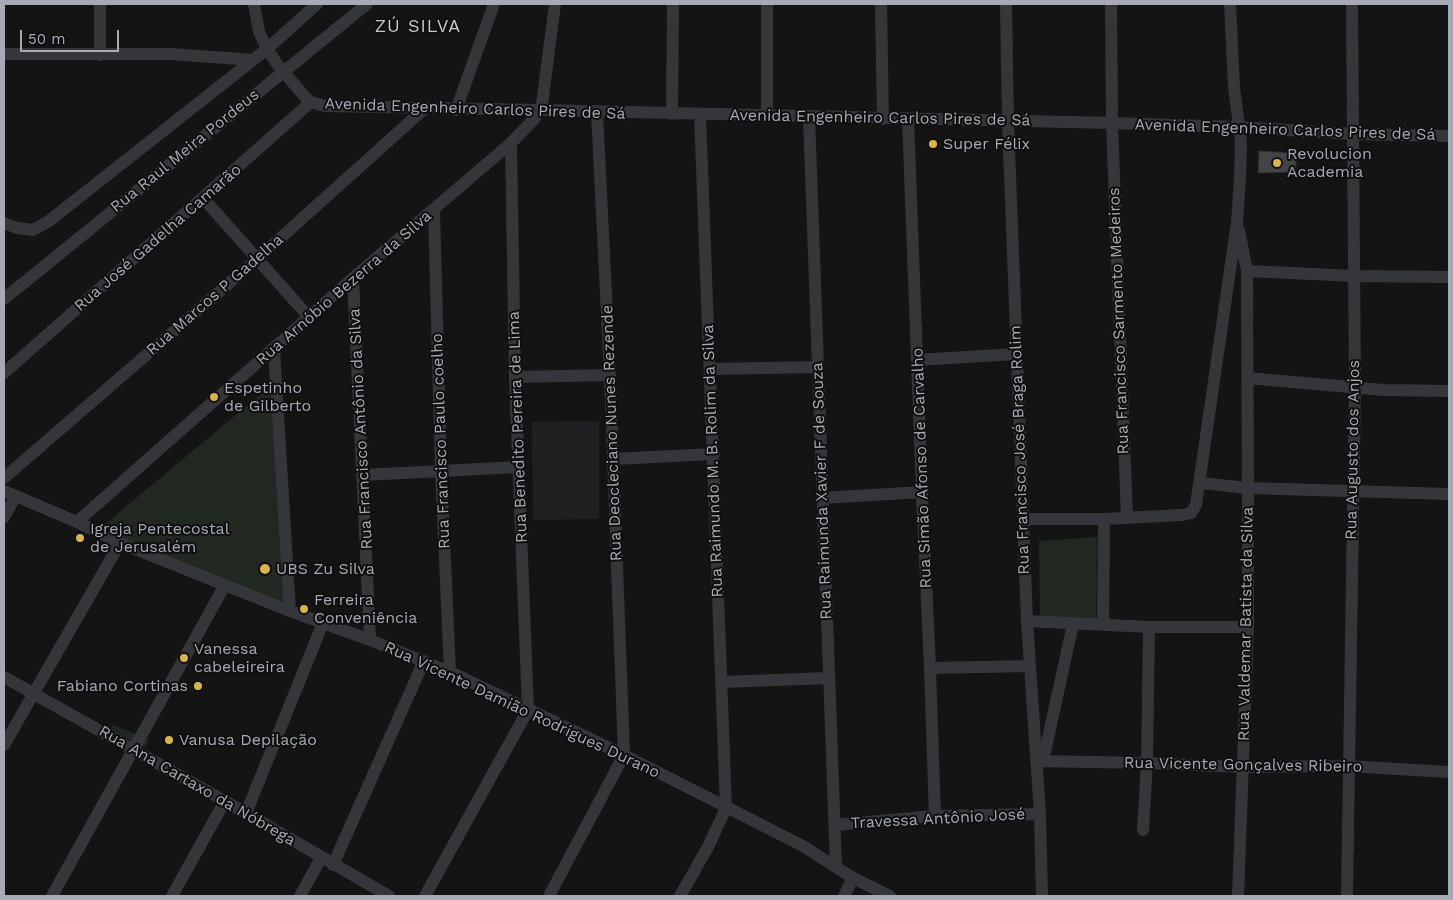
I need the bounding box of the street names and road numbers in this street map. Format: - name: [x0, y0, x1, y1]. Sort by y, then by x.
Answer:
- street label: Rua Raul Meira Pordeus: [107, 85, 263, 217]
- street label: Avenida Engenheiro Carlos Pires de Sá: [324, 94, 626, 124]
- street label: Avenida Engenheiro Carlos Pires de Sá: [729, 106, 1031, 130]
- street label: Avenida Engenheiro Carlos Pires de Sá: [1134, 115, 1436, 145]
- street label: Rua José Gadelha Camarão: [71, 160, 245, 316]
- street label: Rua Francisco Sarmento Medeiros: [1105, 187, 1133, 455]
- street label: Rua Arnóbio Bezerra da Silva: [252, 207, 436, 369]
- street label: Rua Marcos P Gadelha: [143, 230, 287, 360]
- street label: Rua Deocleciano Nunes Rezende: [598, 305, 626, 561]
- street label: Rua Francisco Antônio da Silva: [345, 308, 377, 550]
- street label: Rua Benedito Pereira de Lima: [504, 311, 532, 543]
- street label: Rua Raimundo M. B. Rolim da Silva: [699, 324, 727, 598]
- street label: Rua Francisco José Braga Rolim: [1006, 325, 1034, 575]
- street label: Rua Francisco Paulo coelho: [428, 333, 454, 549]
- street label: Rua Simão Afonso de Carvalho: [908, 347, 936, 589]
- street label: Rua Augusto dos Anjos: [1342, 360, 1364, 540]
- street label: Rua Raimunda Xavier F de Souza: [808, 362, 836, 620]
- street label: Rua Valdemar Batista da Silva: [1234, 507, 1258, 741]
- street label: Rua Vicente Damião Rodrigues Durano: [381, 638, 663, 782]
- street label: Rua Ana Cartaxo da Nóbrega: [95, 722, 299, 850]
- street label: Rua Vicente Gonçalves Ribeiro: [1124, 753, 1362, 777]
- street label: Travessa Antônio José: [850, 805, 1026, 833]

